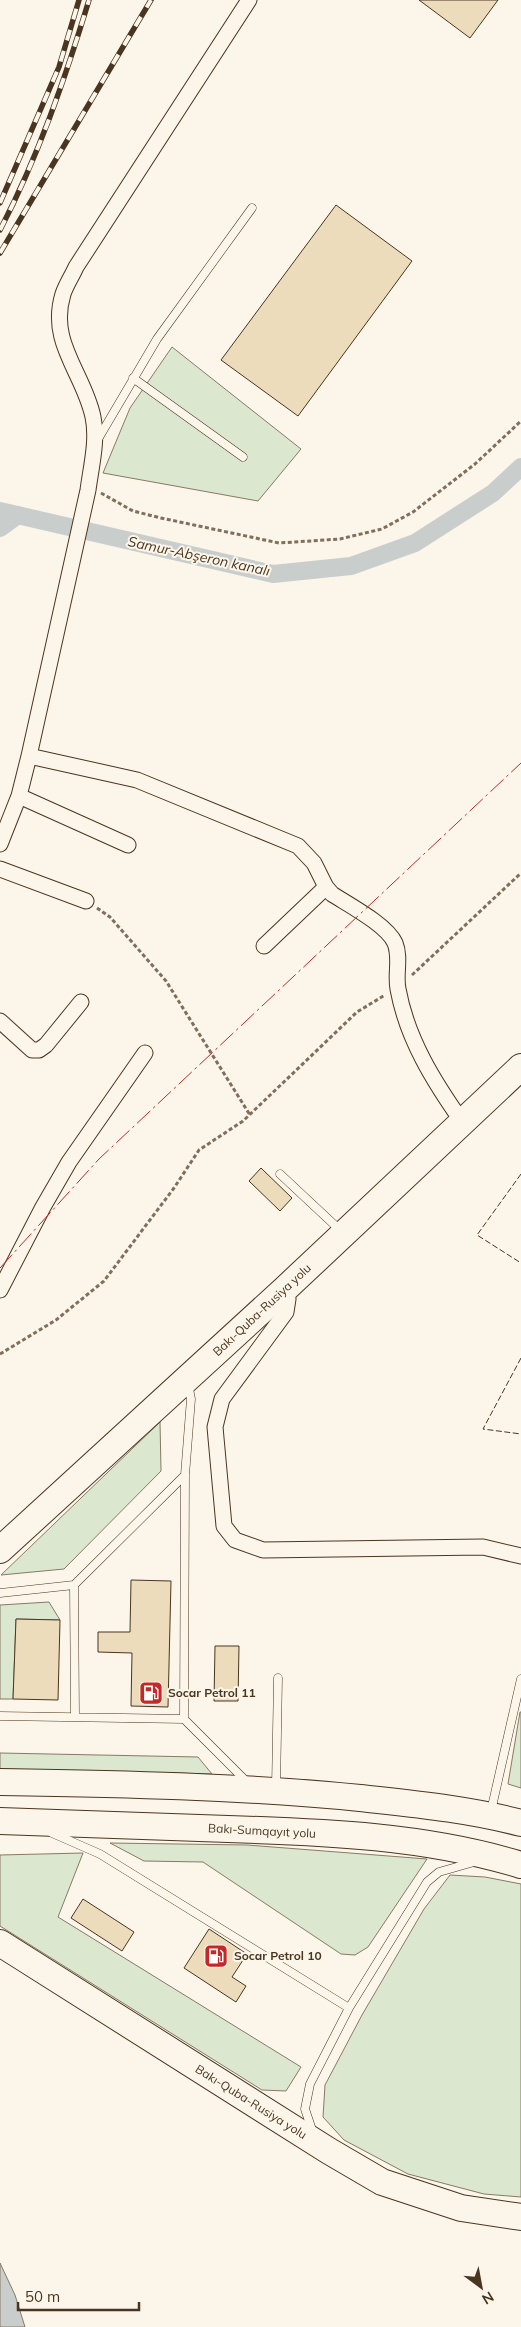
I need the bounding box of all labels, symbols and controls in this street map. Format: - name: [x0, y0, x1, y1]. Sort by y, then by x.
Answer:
- water label: Samur-Abşeron kanalı: [126, 532, 272, 580]
- street label: Bakı-Quba-Rusiya yolu: [209, 1260, 314, 1359]
- fuel station icon: Socar Petrol 11: [138, 1680, 164, 1706]
- place label: Socar Petrol 11: [168, 1685, 256, 1700]
- street label: Bakı-Sumqayıt yolu: [208, 1820, 316, 1841]
- fuel station icon: Socar Petrol 10: [203, 1943, 229, 1969]
- place label: Socar Petrol 10: [234, 1948, 322, 1963]
- street label: Bakı-Quba-Rusiya yolu: [193, 2061, 310, 2142]
- north arrow: [456, 2262, 506, 2312]
- scale bar: [18, 2280, 139, 2312]
- text: 50 m: [25, 2287, 60, 2306]
- text: N: [479, 2288, 497, 2308]

